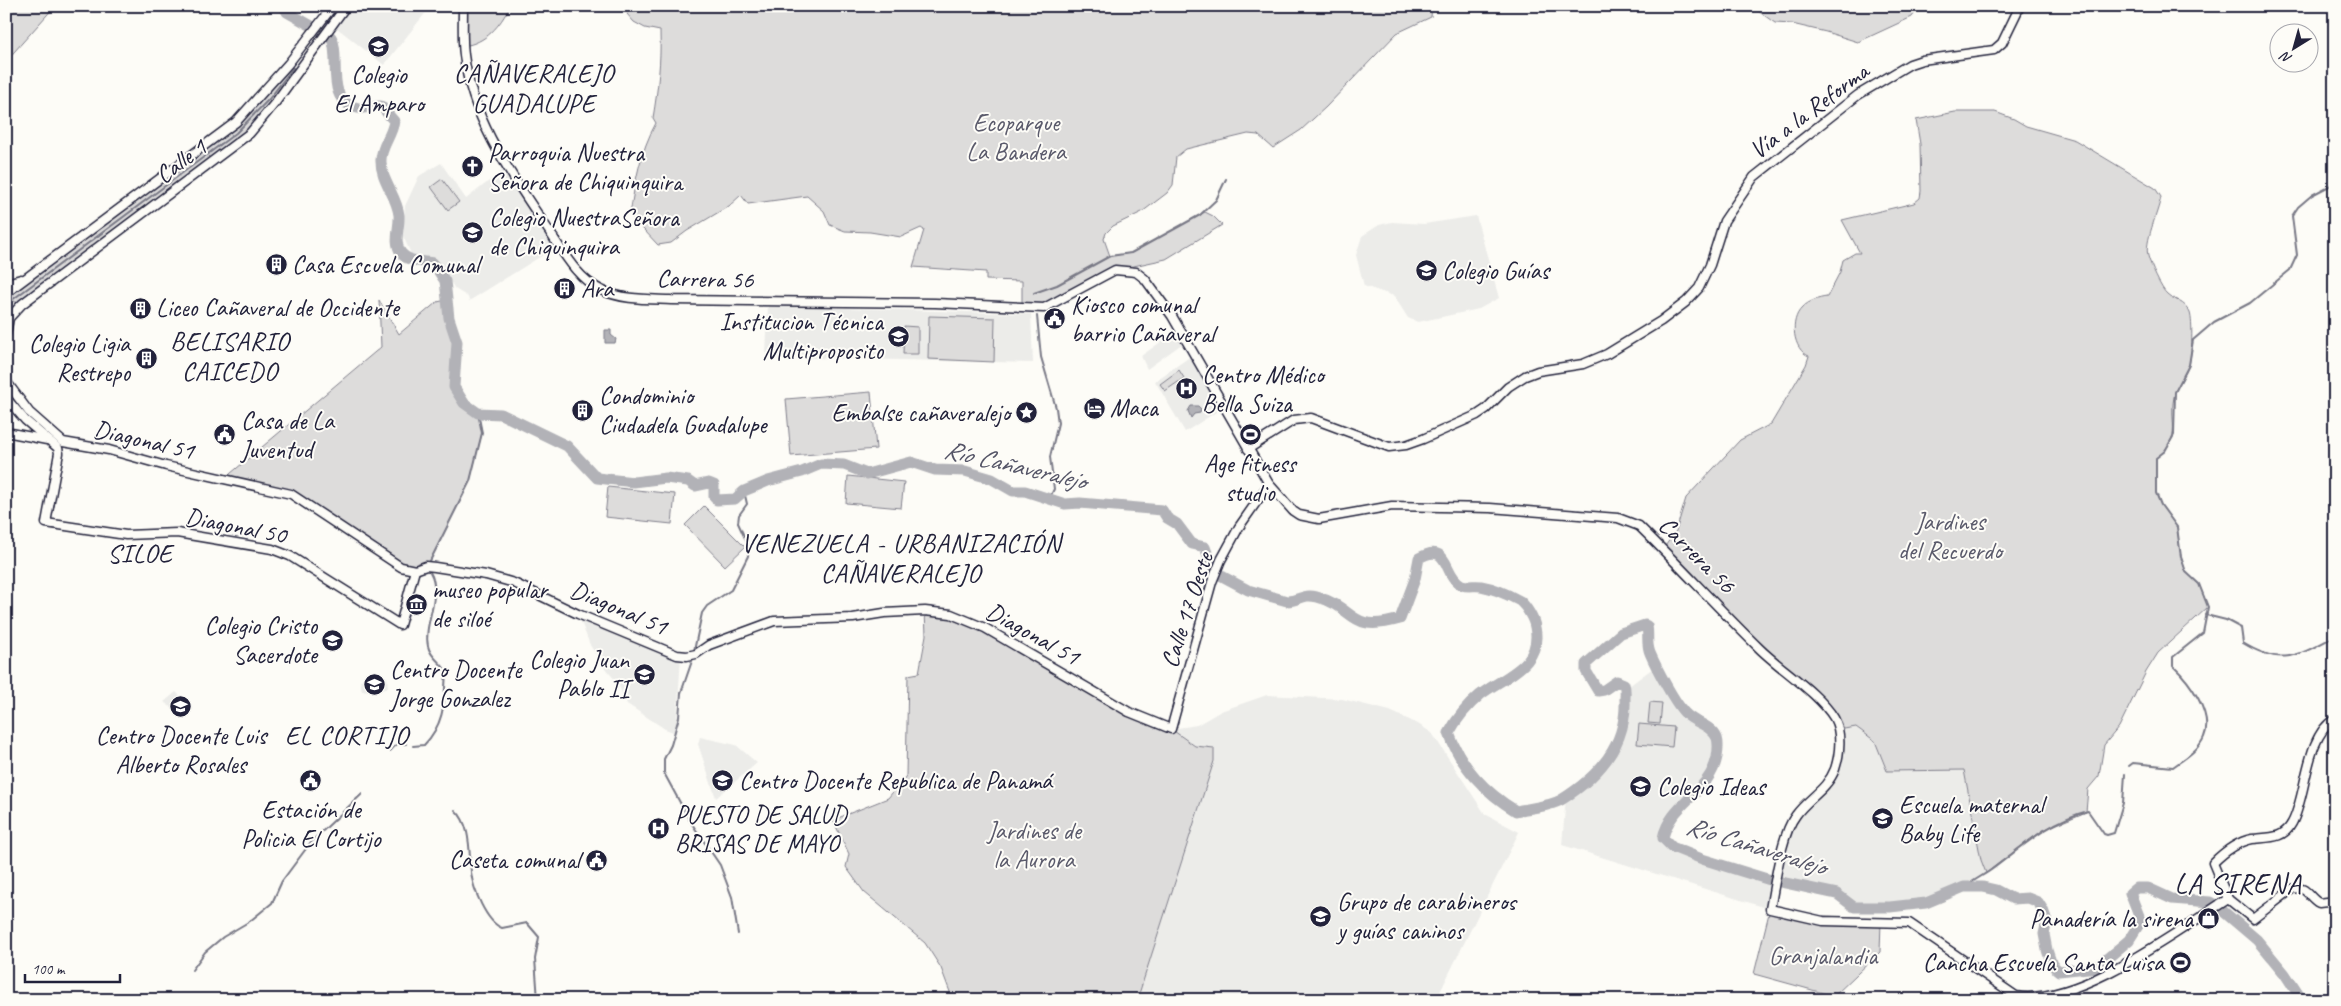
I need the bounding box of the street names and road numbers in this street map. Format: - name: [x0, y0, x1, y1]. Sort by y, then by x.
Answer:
- street label: Vía a la Reforma: [1743, 54, 1877, 166]
- street label: Calle 1: [149, 130, 215, 191]
- street label: Carrera 56: [656, 262, 754, 296]
- street label: Diagonal 51: [91, 413, 199, 467]
- street label: Diagonal 50: [183, 501, 291, 552]
- street label: Carrera 56: [1652, 510, 1743, 601]
- street label: Calle 17 Oeste: [1153, 547, 1221, 672]
- street label: Diagonal 51: [566, 573, 674, 643]
- street label: Diagonal 51: [981, 595, 1087, 674]

